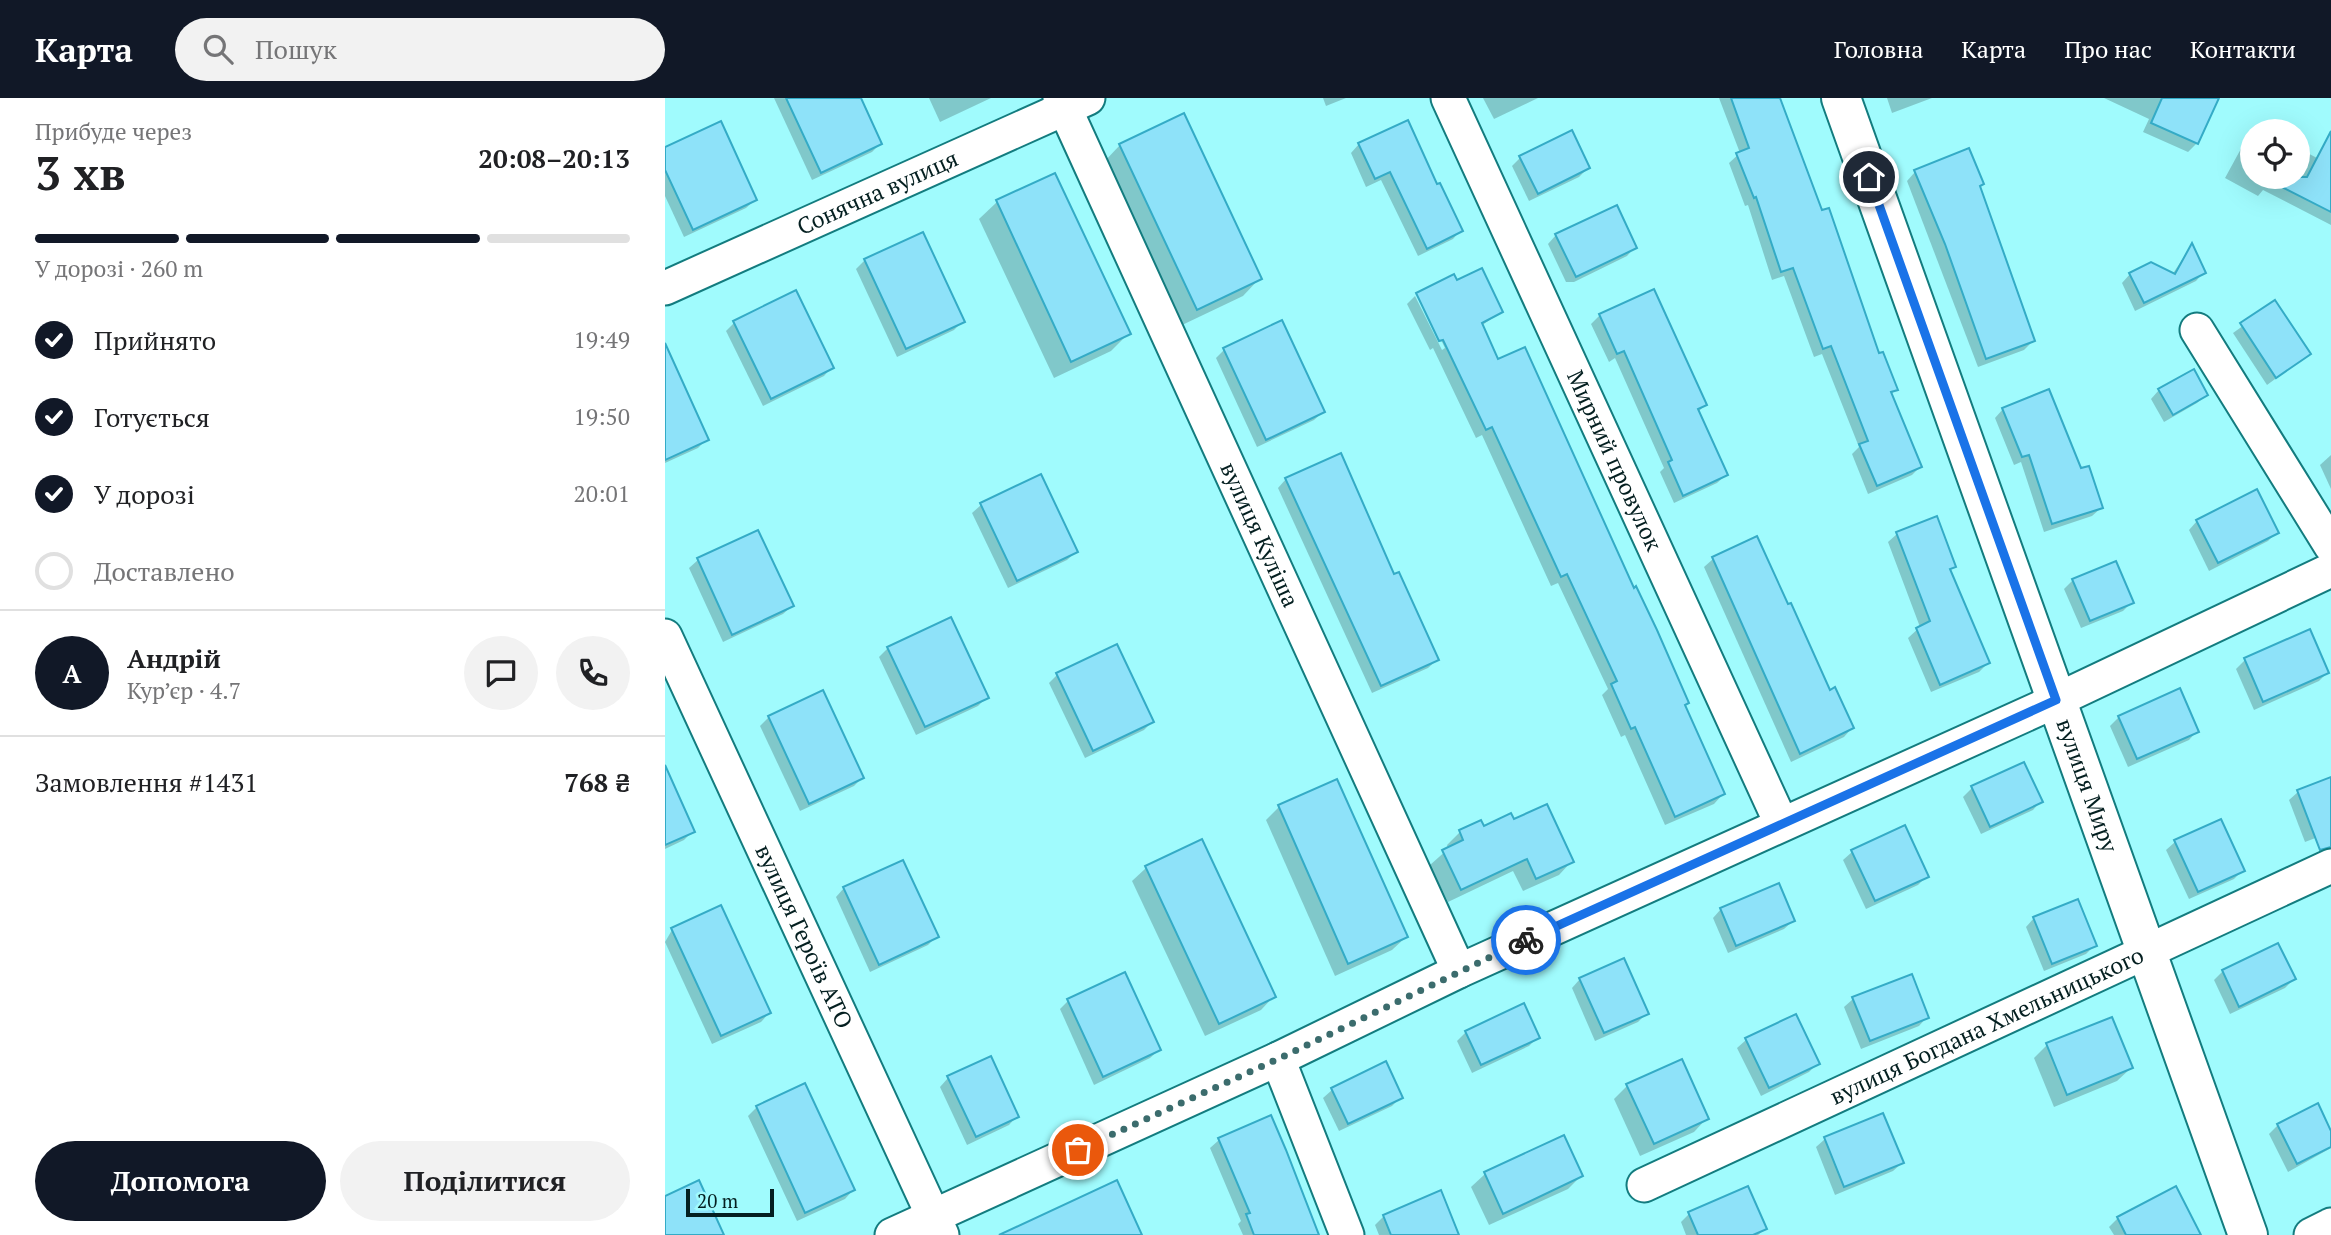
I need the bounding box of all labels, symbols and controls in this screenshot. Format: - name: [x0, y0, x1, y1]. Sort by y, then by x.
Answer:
- search box: [175, 18, 665, 81]
- text: Карта: [35, 28, 133, 71]
- icon: search: [199, 30, 237, 68]
- text: Пошук: [255, 32, 337, 66]
- text: Головна: [1834, 33, 1923, 65]
- text: Карта: [1961, 33, 2026, 65]
- text: Про нас: [2064, 33, 2152, 65]
- text: Контакти: [2190, 33, 2296, 65]
- text: Прибуде через: [35, 116, 192, 147]
- map controls: [2240, 119, 2310, 189]
- button: locate: [2240, 119, 2310, 189]
- text: 20:08–20:13: [478, 141, 630, 175]
- text: 3 хв: [35, 142, 126, 203]
- street label: Сонячна вулиця: [792, 142, 963, 242]
- pin: [1839, 147, 1899, 207]
- icon: home: [1850, 158, 1888, 196]
- text: У дорозі · 260 m: [35, 253, 203, 284]
- icon: check: [35, 321, 73, 359]
- text: Прийнято: [94, 323, 216, 357]
- text: 19:49: [573, 324, 630, 355]
- street label: Мирний провулок: [1560, 365, 1670, 556]
- icon: check: [35, 398, 73, 436]
- text: Готується: [94, 400, 210, 434]
- text: 19:50: [573, 401, 630, 432]
- street label: вулиця Куліша: [1213, 457, 1307, 612]
- icon: check: [35, 475, 73, 513]
- text: У дорозі: [94, 477, 195, 511]
- text: 20:01: [573, 478, 630, 509]
- text: Доставлено: [94, 554, 235, 588]
- button: chat: [464, 636, 538, 710]
- button: phone: [556, 636, 630, 710]
- text: Андрій: [127, 641, 221, 675]
- text: А: [63, 656, 81, 690]
- text: Кур’єр · 4.7: [127, 675, 241, 706]
- street label: вулиця Миру: [2049, 714, 2126, 857]
- text: Замовлення #1431: [35, 765, 258, 799]
- text: 768 ₴: [564, 765, 630, 799]
- street label: вулиця Героїв АТО: [748, 839, 860, 1033]
- courier: [1491, 905, 1561, 975]
- icon: bike: [1507, 921, 1545, 959]
- street label: вулиця Богдана Хмельницького: [1825, 939, 2149, 1112]
- pin: [1048, 1120, 1108, 1180]
- icon: bag: [1059, 1131, 1097, 1169]
- button: Допомога: [35, 1141, 326, 1221]
- button: Поділитися: [340, 1141, 630, 1221]
- scale bar: [686, 1186, 773, 1218]
- text: 20 m: [697, 1188, 738, 1213]

